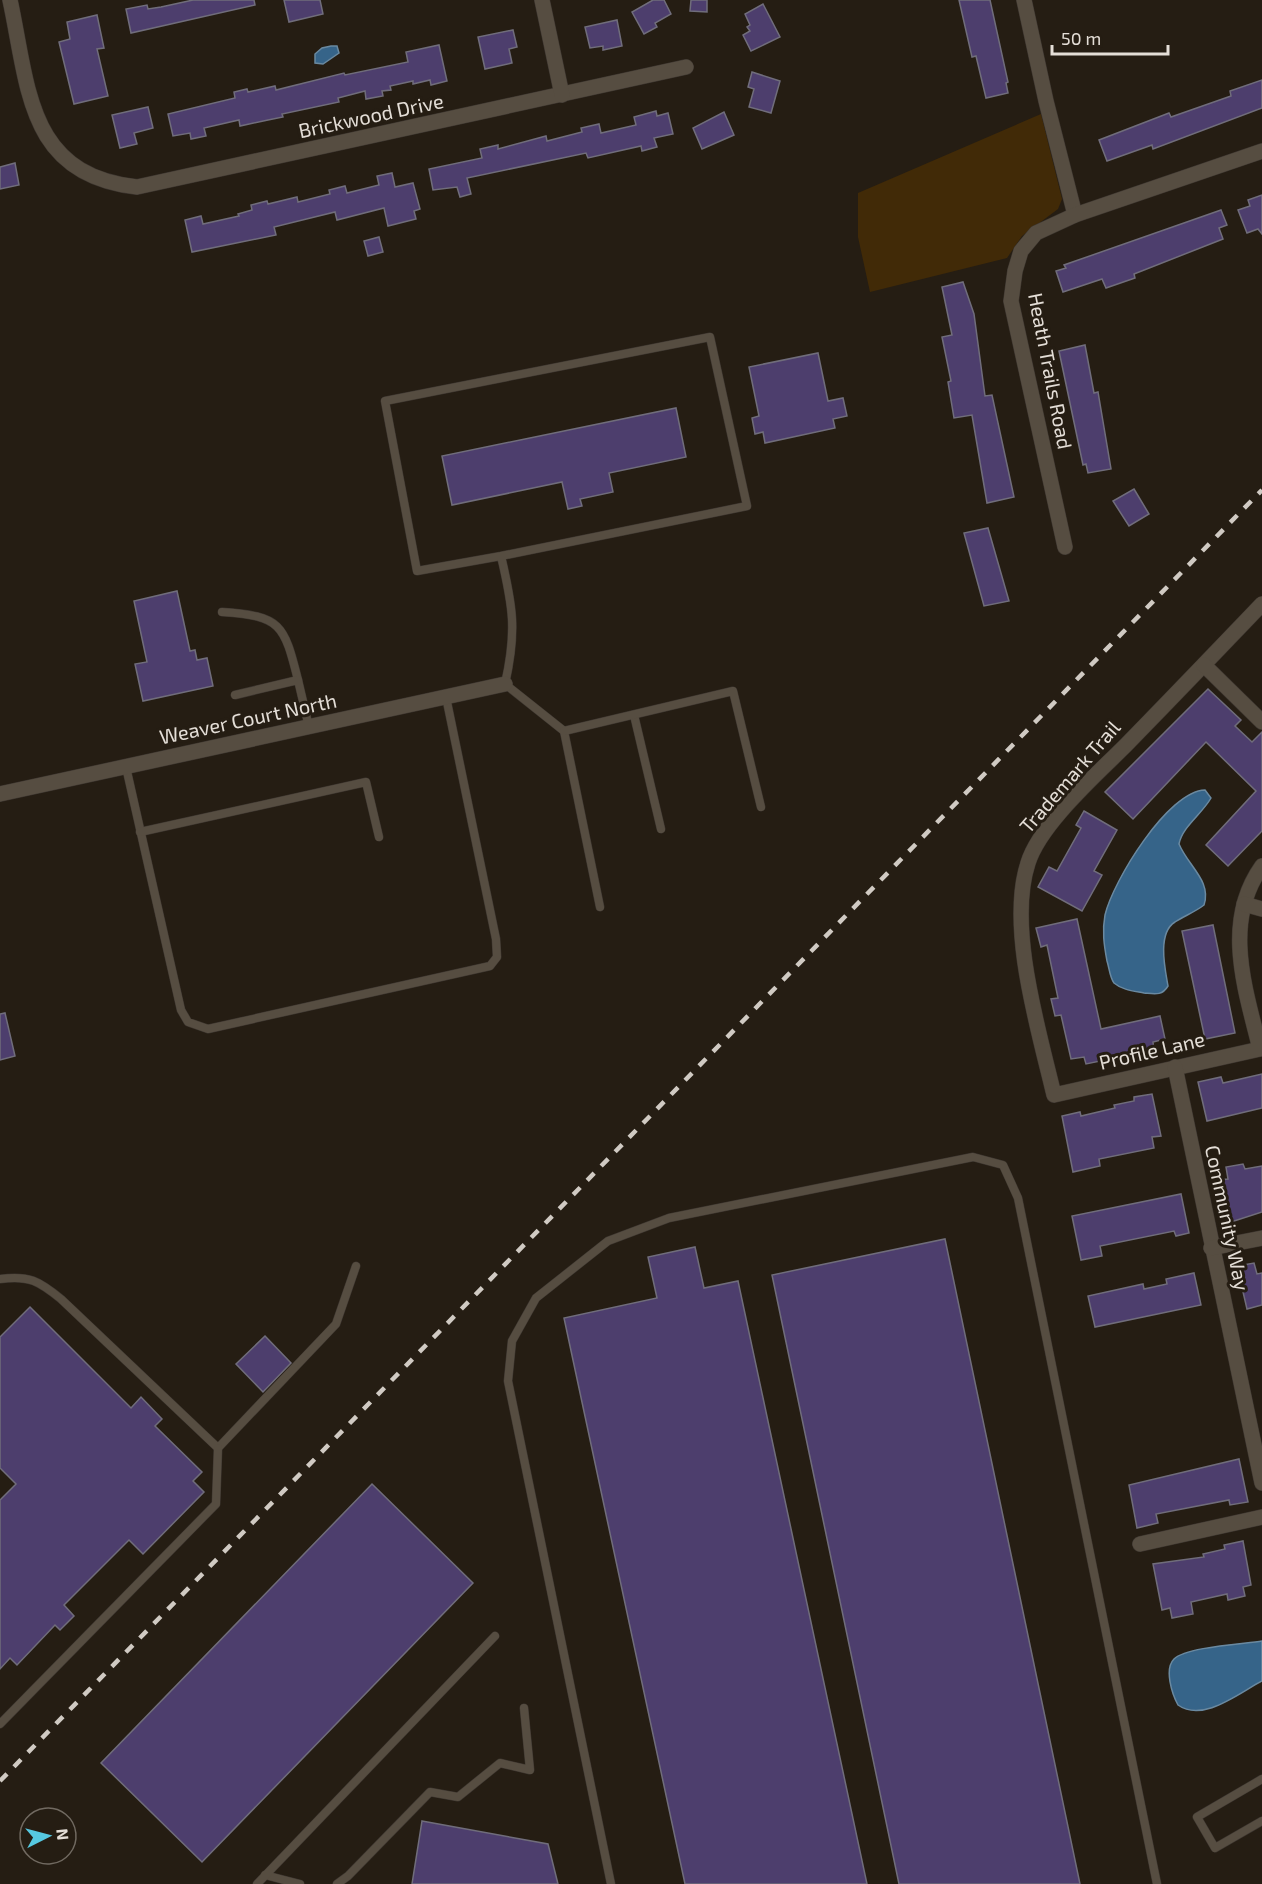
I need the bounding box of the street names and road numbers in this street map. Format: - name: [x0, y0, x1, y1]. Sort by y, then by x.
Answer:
- street label: Brickwood Drive: [296, 88, 446, 142]
- street label: Heath Trails Road: [1024, 291, 1078, 451]
- street label: Weaver Court North: [157, 688, 339, 749]
- street label: Trademark Trail: [1014, 715, 1125, 837]
- street label: Profile Lane: [1097, 1026, 1207, 1074]
- street label: Community Way: [1201, 1143, 1255, 1293]

